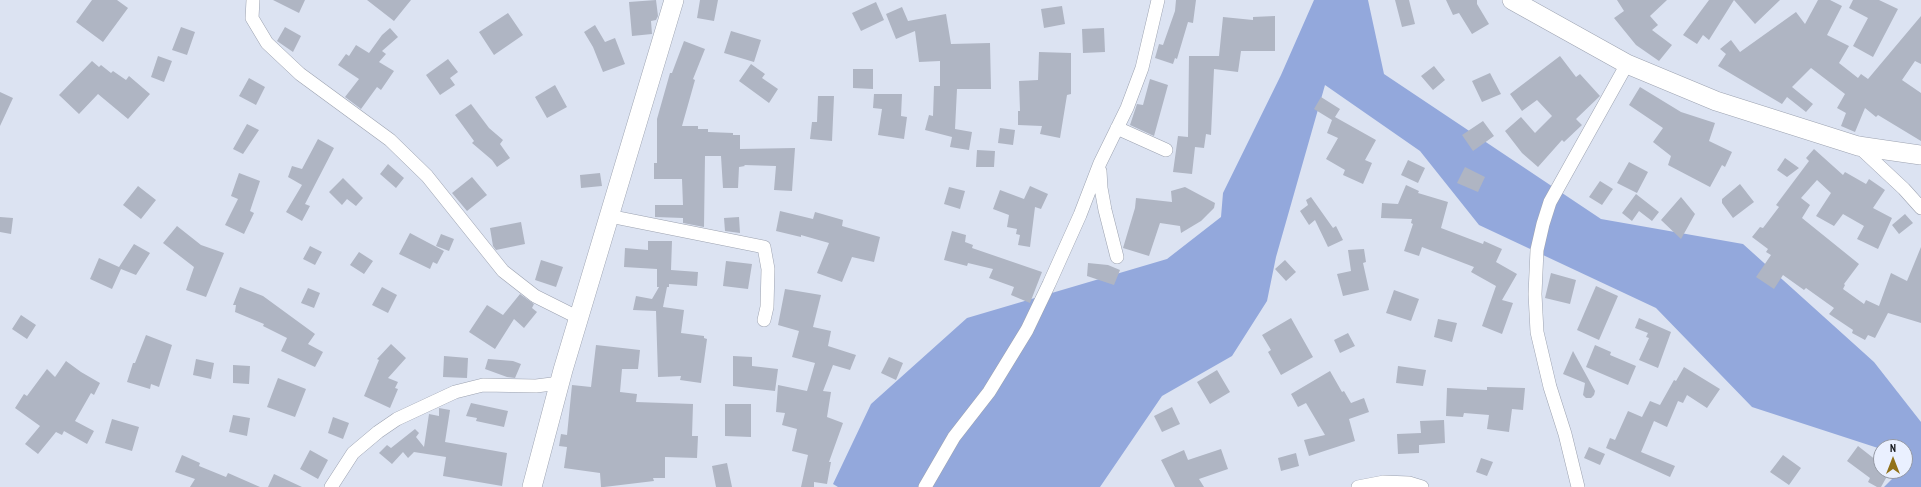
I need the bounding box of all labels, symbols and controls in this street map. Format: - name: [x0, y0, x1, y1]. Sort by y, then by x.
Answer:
- north arrow: [1873, 439, 1913, 479]
- text: N: [1890, 441, 1896, 455]

